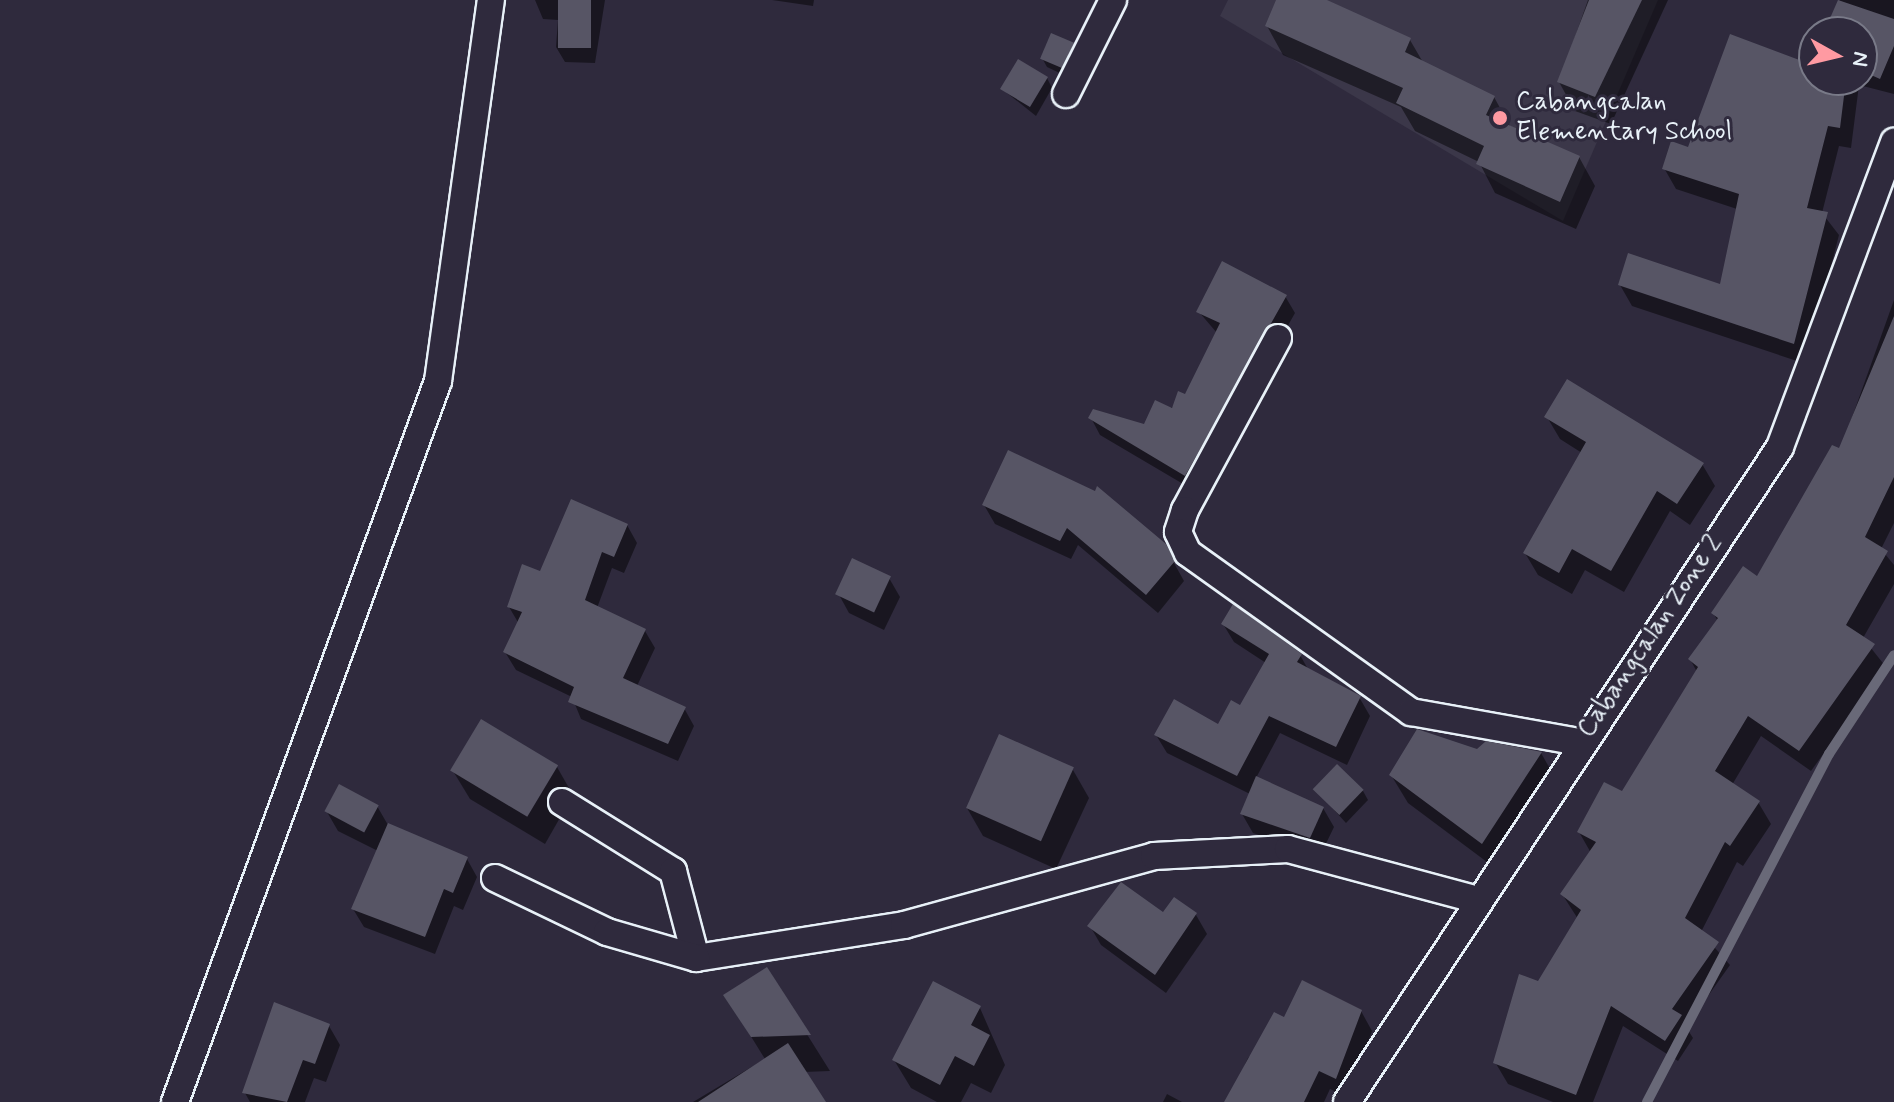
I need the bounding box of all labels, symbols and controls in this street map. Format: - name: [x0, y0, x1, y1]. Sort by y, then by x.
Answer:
- north arrow: [1798, 16, 1878, 96]
- text: N: [1845, 50, 1875, 68]
- place label: Cabangcalan Elementary School: [1516, 87, 1732, 148]
- marker: Cabangcalan Elementary School: [1491, 109, 1509, 127]
- street label: Cabangcalan Zone 2: [1573, 531, 1729, 743]

